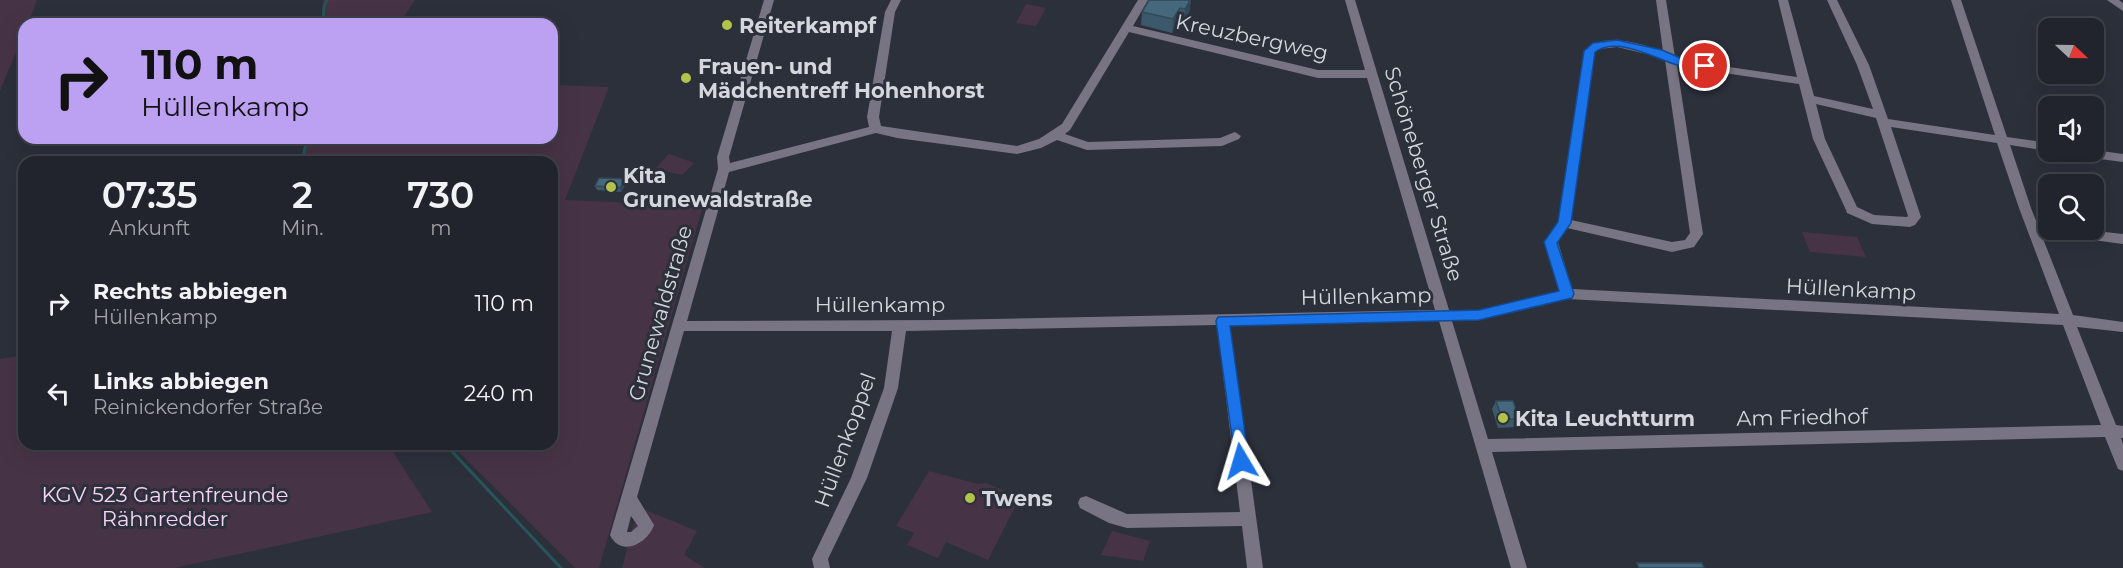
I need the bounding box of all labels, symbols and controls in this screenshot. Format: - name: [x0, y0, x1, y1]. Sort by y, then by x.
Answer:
- street label: Kreuzbergweg: [1174, 9, 1330, 65]
- place label: Reiterkampf: [739, 13, 877, 38]
- marker: Reiterkampf: [720, 18, 734, 32]
- north arrow: [2038, 18, 2104, 84]
- map controls: [2038, 18, 2104, 240]
- text: 110 m: [141, 38, 258, 90]
- pin: [1679, 40, 1730, 91]
- icon: right: [42, 42, 120, 120]
- icon: arrive: [1688, 49, 1721, 82]
- place label: Frauen- und Mädchentreff Hohenhorst: [698, 54, 985, 103]
- street label: Schöneberger Straße: [1379, 64, 1469, 284]
- marker: Frauen- und Mädchentreff Hohenhorst: [679, 71, 693, 85]
- text: Hüllenkamp: [141, 90, 309, 123]
- button: sound: [2038, 96, 2104, 162]
- place label: Kita Grunewaldstraße: [623, 163, 813, 212]
- text: 07:35: [102, 173, 197, 217]
- text: 2: [292, 173, 313, 217]
- text: 730: [407, 173, 474, 217]
- button: search: [2038, 174, 2104, 240]
- marker: Kita Grunewaldstraße: [604, 180, 618, 194]
- text: Ankunft: [109, 216, 190, 240]
- text: Min.: [281, 216, 324, 240]
- text: m: [430, 216, 451, 240]
- street label: Grunewaldstraße: [623, 222, 697, 404]
- street label: Hüllenkamp: [1785, 273, 1917, 305]
- text: Rechts abbiegen: [93, 278, 288, 305]
- street label: Hüllenkamp: [1300, 282, 1432, 310]
- icon: right: [42, 287, 75, 320]
- text: 110 m: [474, 290, 534, 317]
- street label: Hüllenkamp: [815, 292, 945, 317]
- text: Hüllenkamp: [93, 305, 217, 329]
- text: Links abbiegen: [93, 368, 269, 395]
- street label: Hüllenkoppel: [809, 369, 881, 511]
- icon: left: [42, 377, 75, 410]
- text: 240 m: [464, 380, 534, 407]
- text: Reinickendorfer Straße: [93, 395, 323, 419]
- street label: Am Friedhof: [1736, 403, 1869, 431]
- place label: Kita Leuchtturm: [1515, 406, 1695, 431]
- marker: Kita Leuchtturm: [1496, 411, 1510, 425]
- position arrow: [1209, 429, 1273, 493]
- park label: KGV 523 Gartenfreunde Rähnredder: [41, 482, 289, 531]
- place label: Twens: [982, 486, 1053, 511]
- marker: Twens: [963, 491, 977, 505]

